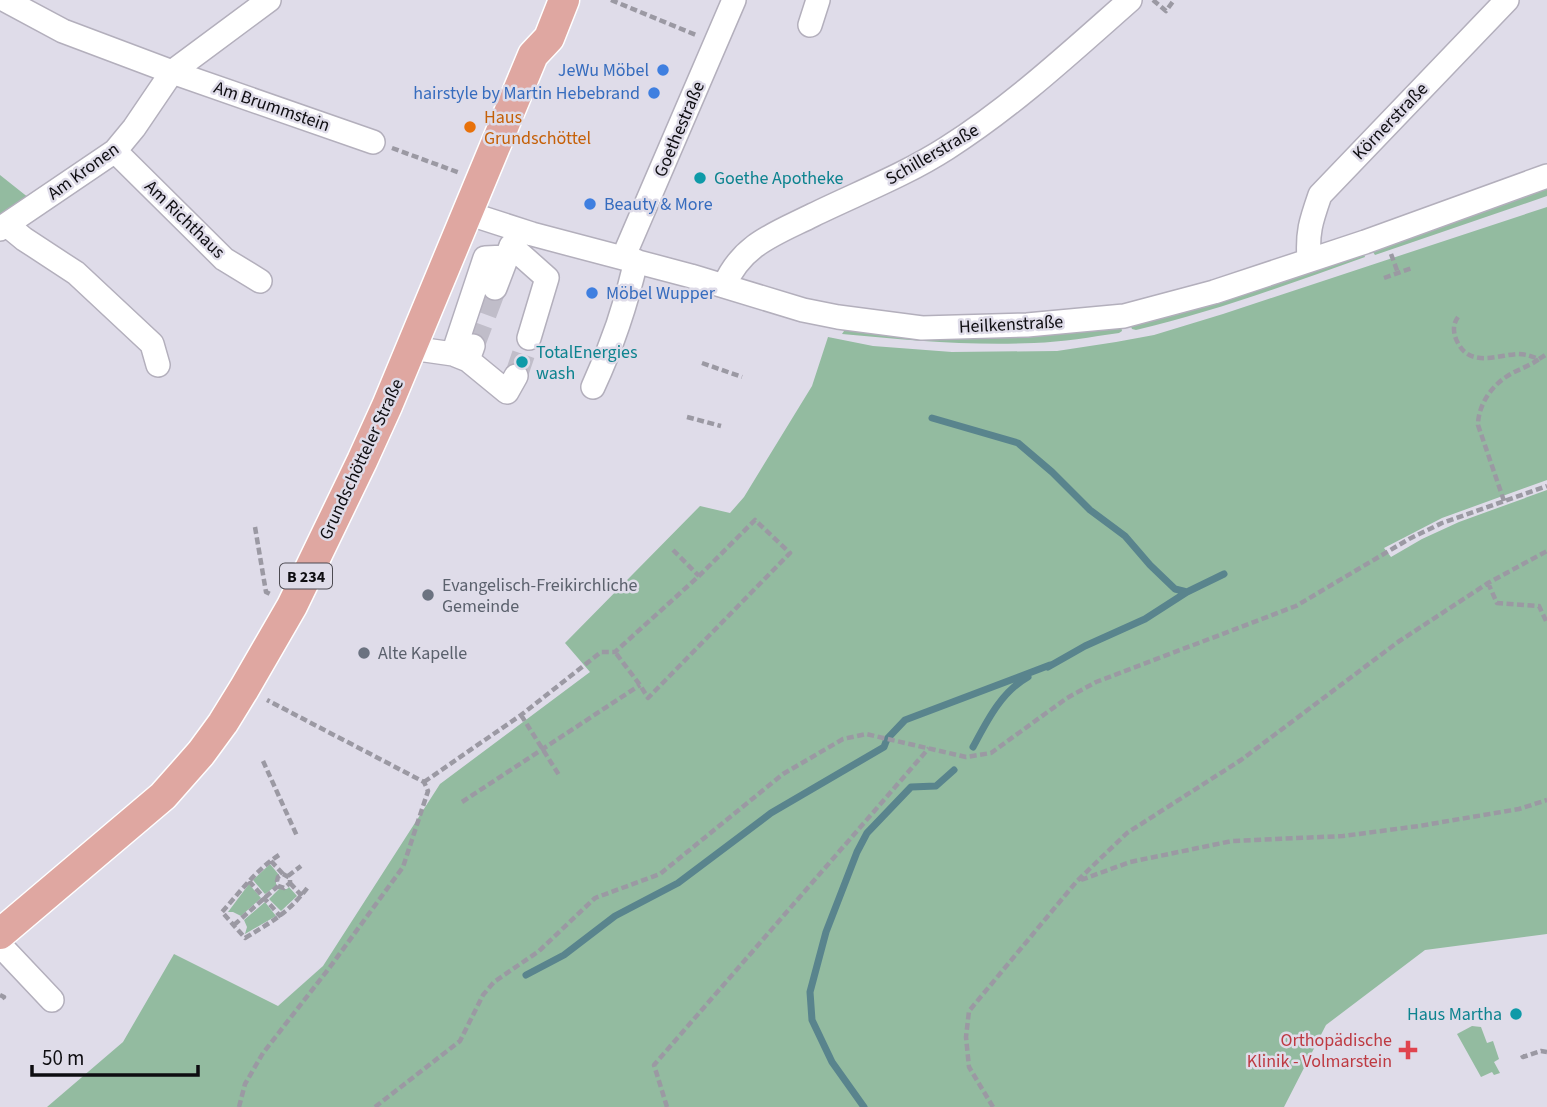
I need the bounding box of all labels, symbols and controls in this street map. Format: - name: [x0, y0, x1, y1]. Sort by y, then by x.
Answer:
- place label: JeWu Möbel: [558, 58, 649, 83]
- marker: JeWu Möbel: [655, 62, 671, 78]
- street label: Am Brummstein: [211, 75, 333, 138]
- street label: Goethestraße: [648, 77, 711, 181]
- street label: Körnerstraße: [1347, 77, 1434, 166]
- place label: hairstyle by Martin Hebebrand: [413, 81, 640, 106]
- marker: hairstyle by Martin Hebebrand: [646, 85, 662, 101]
- place label: Haus Grundschöttel: [484, 105, 591, 151]
- street label: Schillerstraße: [881, 118, 984, 191]
- marker: Haus Grundschöttel: [462, 119, 478, 135]
- street label: Am Kronen: [42, 137, 124, 206]
- place label: Goethe Apotheke: [714, 166, 844, 191]
- marker: Goethe Apotheke: [692, 170, 708, 186]
- street label: Am Richthaus: [139, 175, 230, 264]
- place label: Beauty & More: [604, 192, 713, 217]
- marker: Beauty & More: [582, 196, 598, 212]
- place label: Möbel Wupper: [606, 281, 716, 306]
- marker: Möbel Wupper: [584, 285, 600, 301]
- street label: Heilkenstraße: [958, 309, 1064, 340]
- place label: TotalEnergies wash: [536, 340, 638, 386]
- marker: TotalEnergies wash: [514, 354, 530, 370]
- street label: Grundschötteler Straße: [313, 374, 410, 544]
- road number: B 234: [280, 564, 332, 589]
- place label: Evangelisch-Freikirchliche Gemeinde: [442, 573, 638, 619]
- marker: Evangelisch-Freikirchliche Gemeinde: [420, 587, 436, 603]
- place label: Alte Kapelle: [378, 641, 467, 666]
- marker: Alte Kapelle: [356, 645, 372, 661]
- place label: Haus Martha: [1407, 1002, 1502, 1027]
- marker: Haus Martha: [1508, 1006, 1524, 1022]
- place label: Orthopädische Klinik - Volmarstein: [1247, 1028, 1392, 1074]
- scale bar: [32, 1034, 198, 1078]
- marker: Orthopädische Klinik - Volmarstein: [1398, 1040, 1418, 1060]
- text: 50 m: [42, 1043, 84, 1073]

